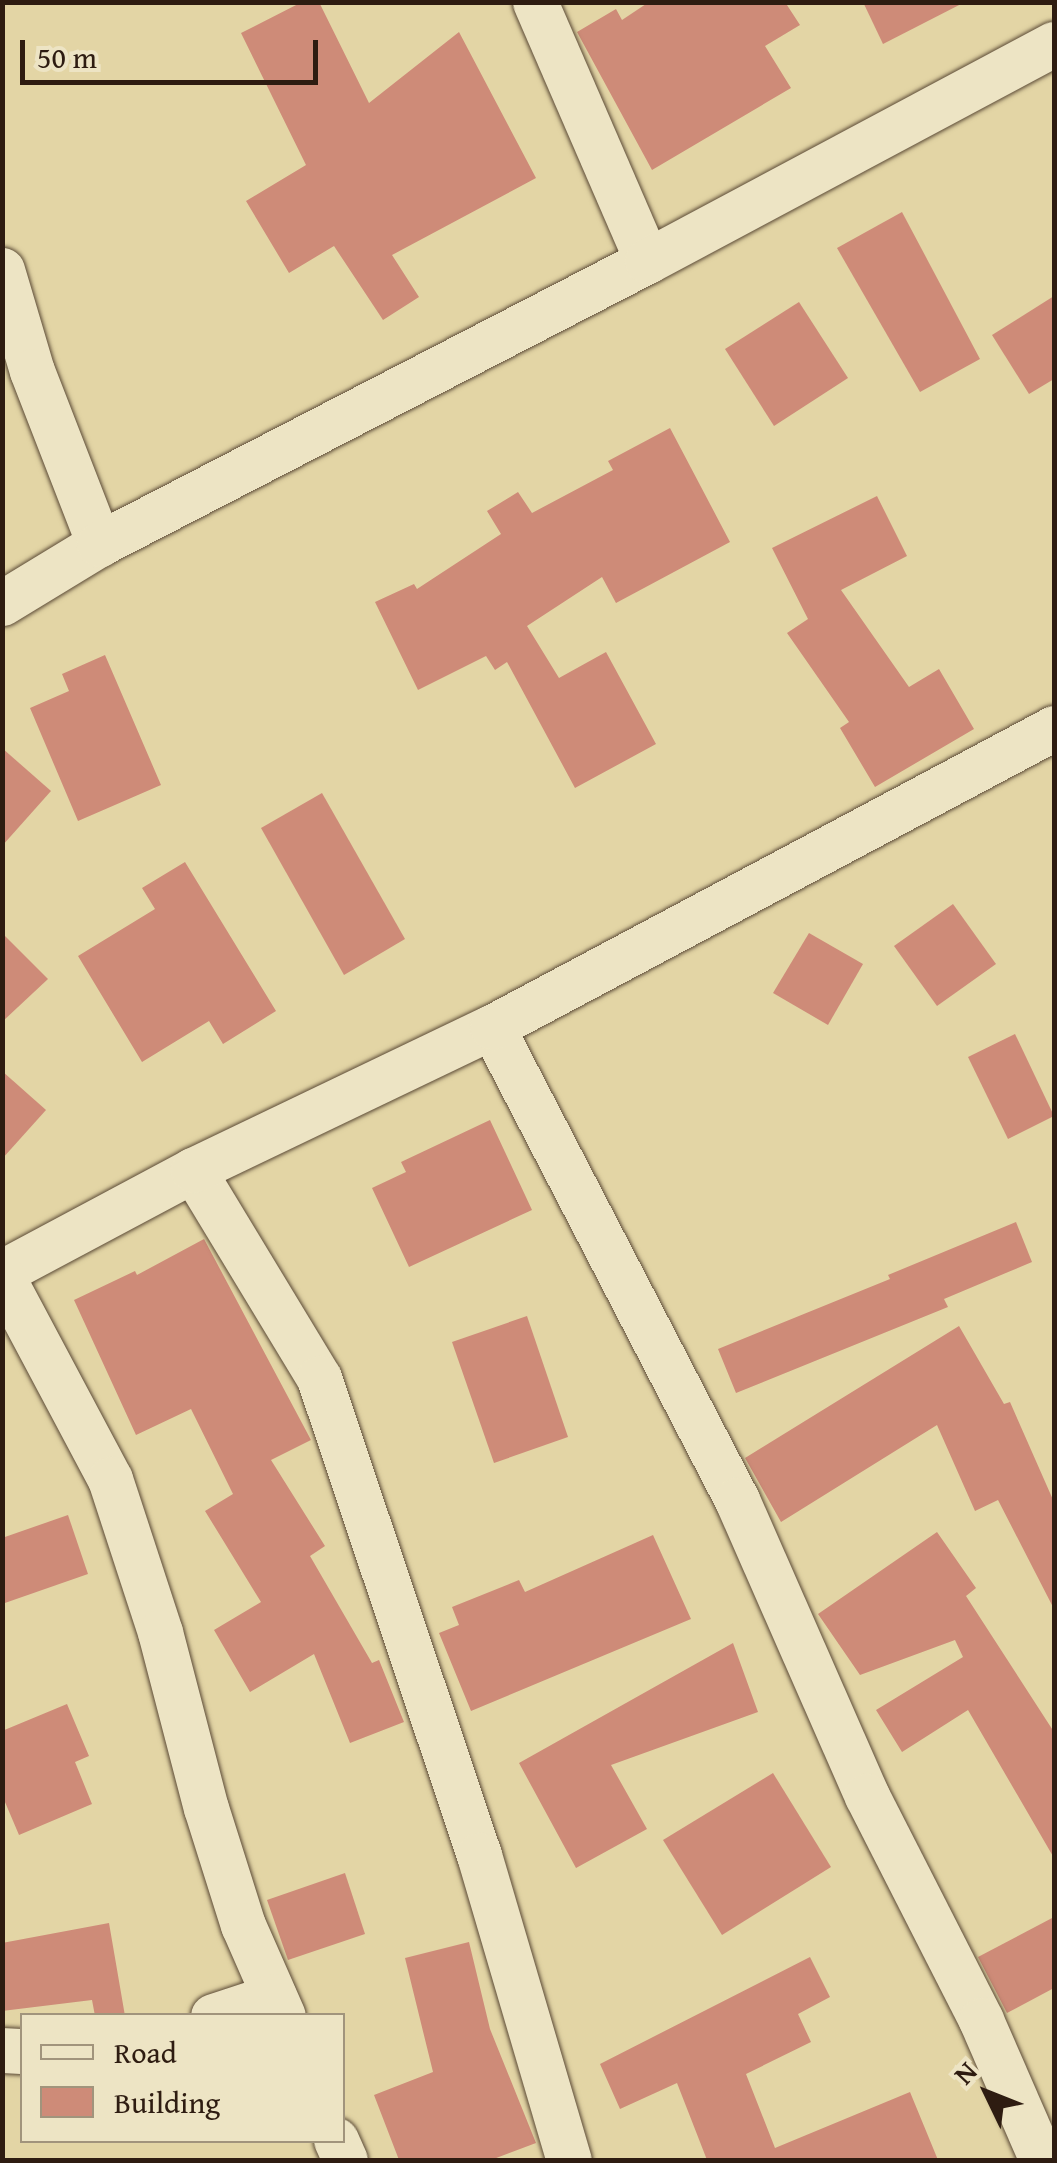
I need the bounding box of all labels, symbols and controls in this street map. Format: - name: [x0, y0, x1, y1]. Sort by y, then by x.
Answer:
- scale bar: [25, 20, 322, 82]
- text: 50 m: [37, 35, 97, 79]
- legend: [20, 2013, 345, 2143]
- text: Road: [114, 2030, 177, 2074]
- north arrow: [937, 2043, 1037, 2143]
- text: N: [943, 2051, 986, 2093]
- text: Building: [114, 2080, 220, 2124]

